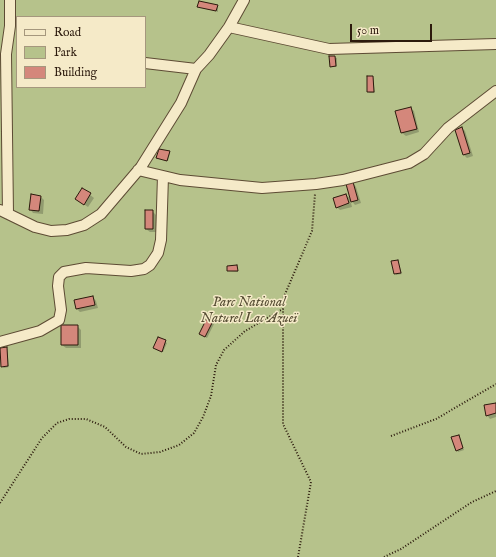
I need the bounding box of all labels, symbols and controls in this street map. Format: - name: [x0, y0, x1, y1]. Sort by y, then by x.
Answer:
- legend: [16, 16, 146, 88]
- scale bar: [352, 16, 434, 42]
- text: 50 m: [357, 23, 379, 38]
- text: Road: [54, 25, 81, 40]
- text: Park: [54, 45, 77, 60]
- text: Building: [54, 65, 97, 80]
- park label: Parc National Naturel Lac Azueï: [201, 295, 297, 328]

